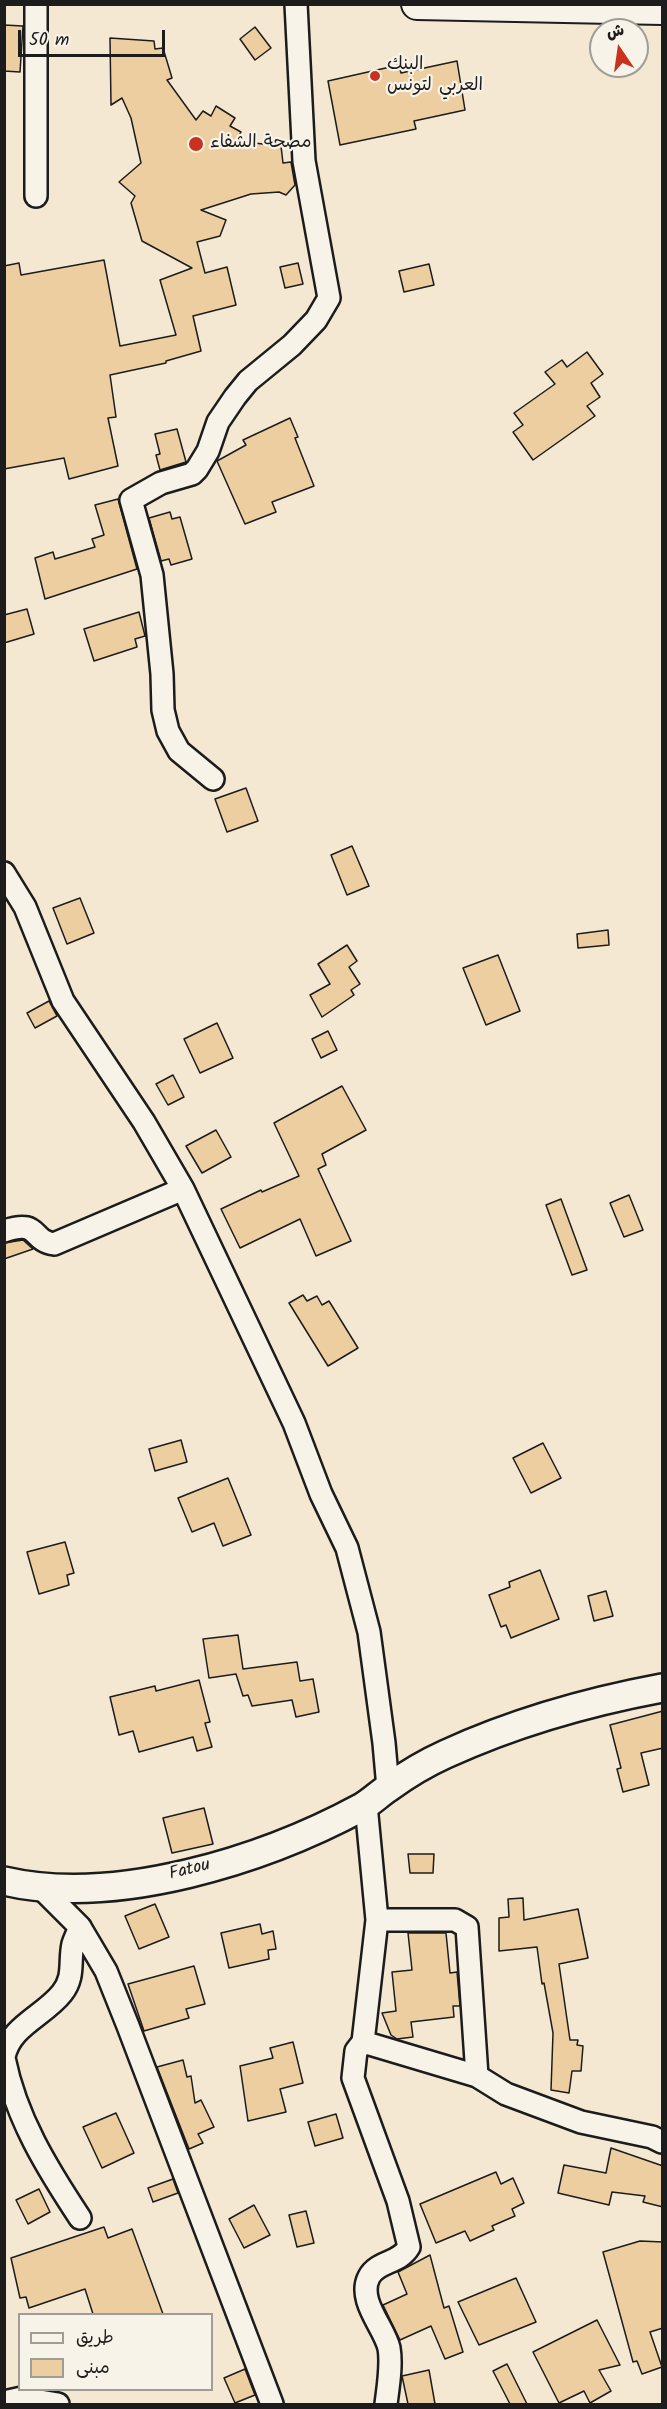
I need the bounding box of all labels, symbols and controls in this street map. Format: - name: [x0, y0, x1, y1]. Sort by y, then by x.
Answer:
- scale bar: [21, 18, 168, 56]
- north arrow: [589, 18, 649, 78]
- text: ش: [604, 18, 627, 46]
- text: 50 m: [29, 26, 69, 55]
- place label: البنك العربي لتونس: [387, 55, 483, 98]
- marker: البنك العربي لتونس: [368, 69, 382, 83]
- place label: مصحة الشفاء: [210, 133, 312, 155]
- marker: مصحة الشفاء: [187, 135, 205, 153]
- street label: Fatou: [167, 1855, 213, 1887]
- legend: [18, 2313, 213, 2391]
- text: طريق: [76, 2324, 114, 2353]
- text: مبنى: [76, 2354, 110, 2383]

